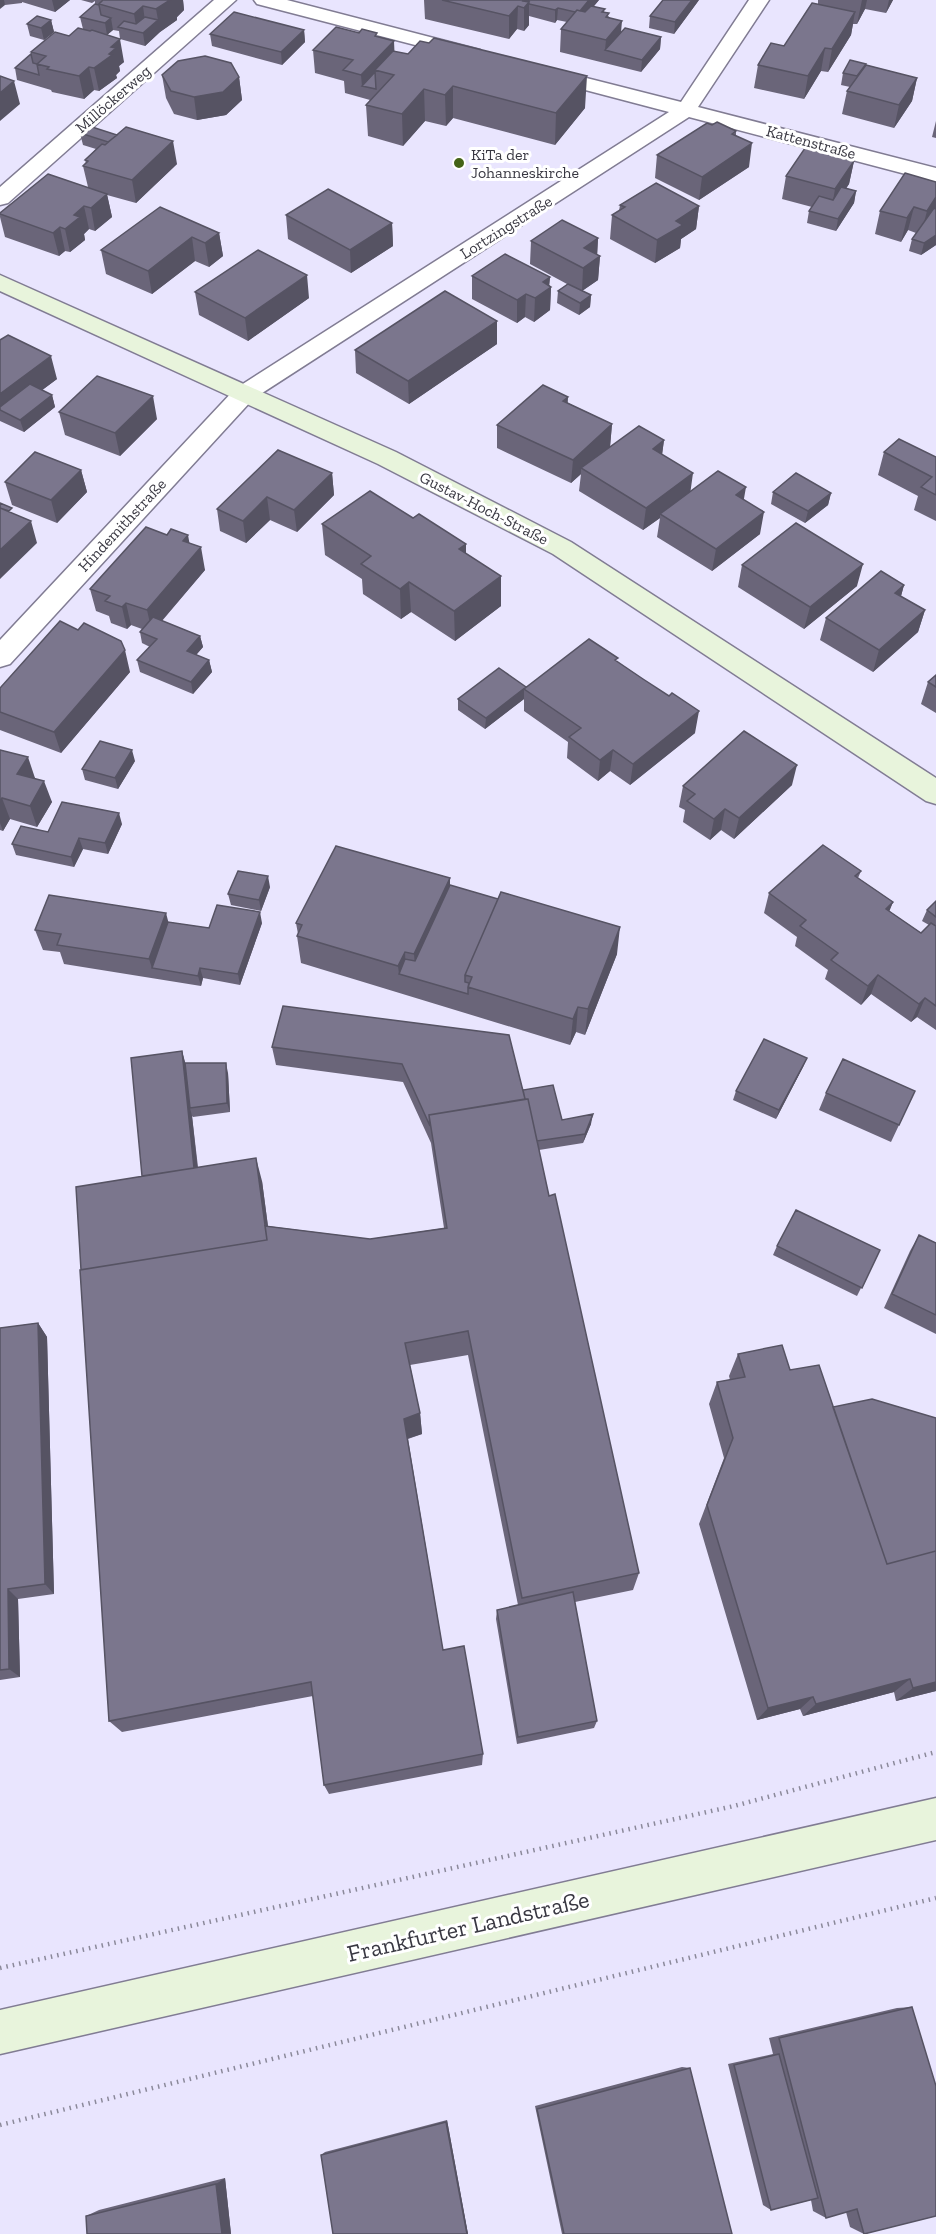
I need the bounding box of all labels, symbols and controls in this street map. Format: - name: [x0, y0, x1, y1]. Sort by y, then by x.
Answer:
- street label: Millöckerweg: [72, 61, 155, 137]
- street label: Kattenstraße: [764, 121, 858, 163]
- place label: KiTa der Johanneskirche: [471, 145, 579, 182]
- marker: KiTa der Johanneskirche: [452, 156, 466, 170]
- street label: Lortzingstraße: [457, 191, 555, 263]
- street label: Gustav-Hoch-Straße: [417, 467, 551, 549]
- street label: Hindemithstraße: [74, 474, 170, 576]
- street label: Frankfurter Landstraße: [344, 1884, 592, 1968]

